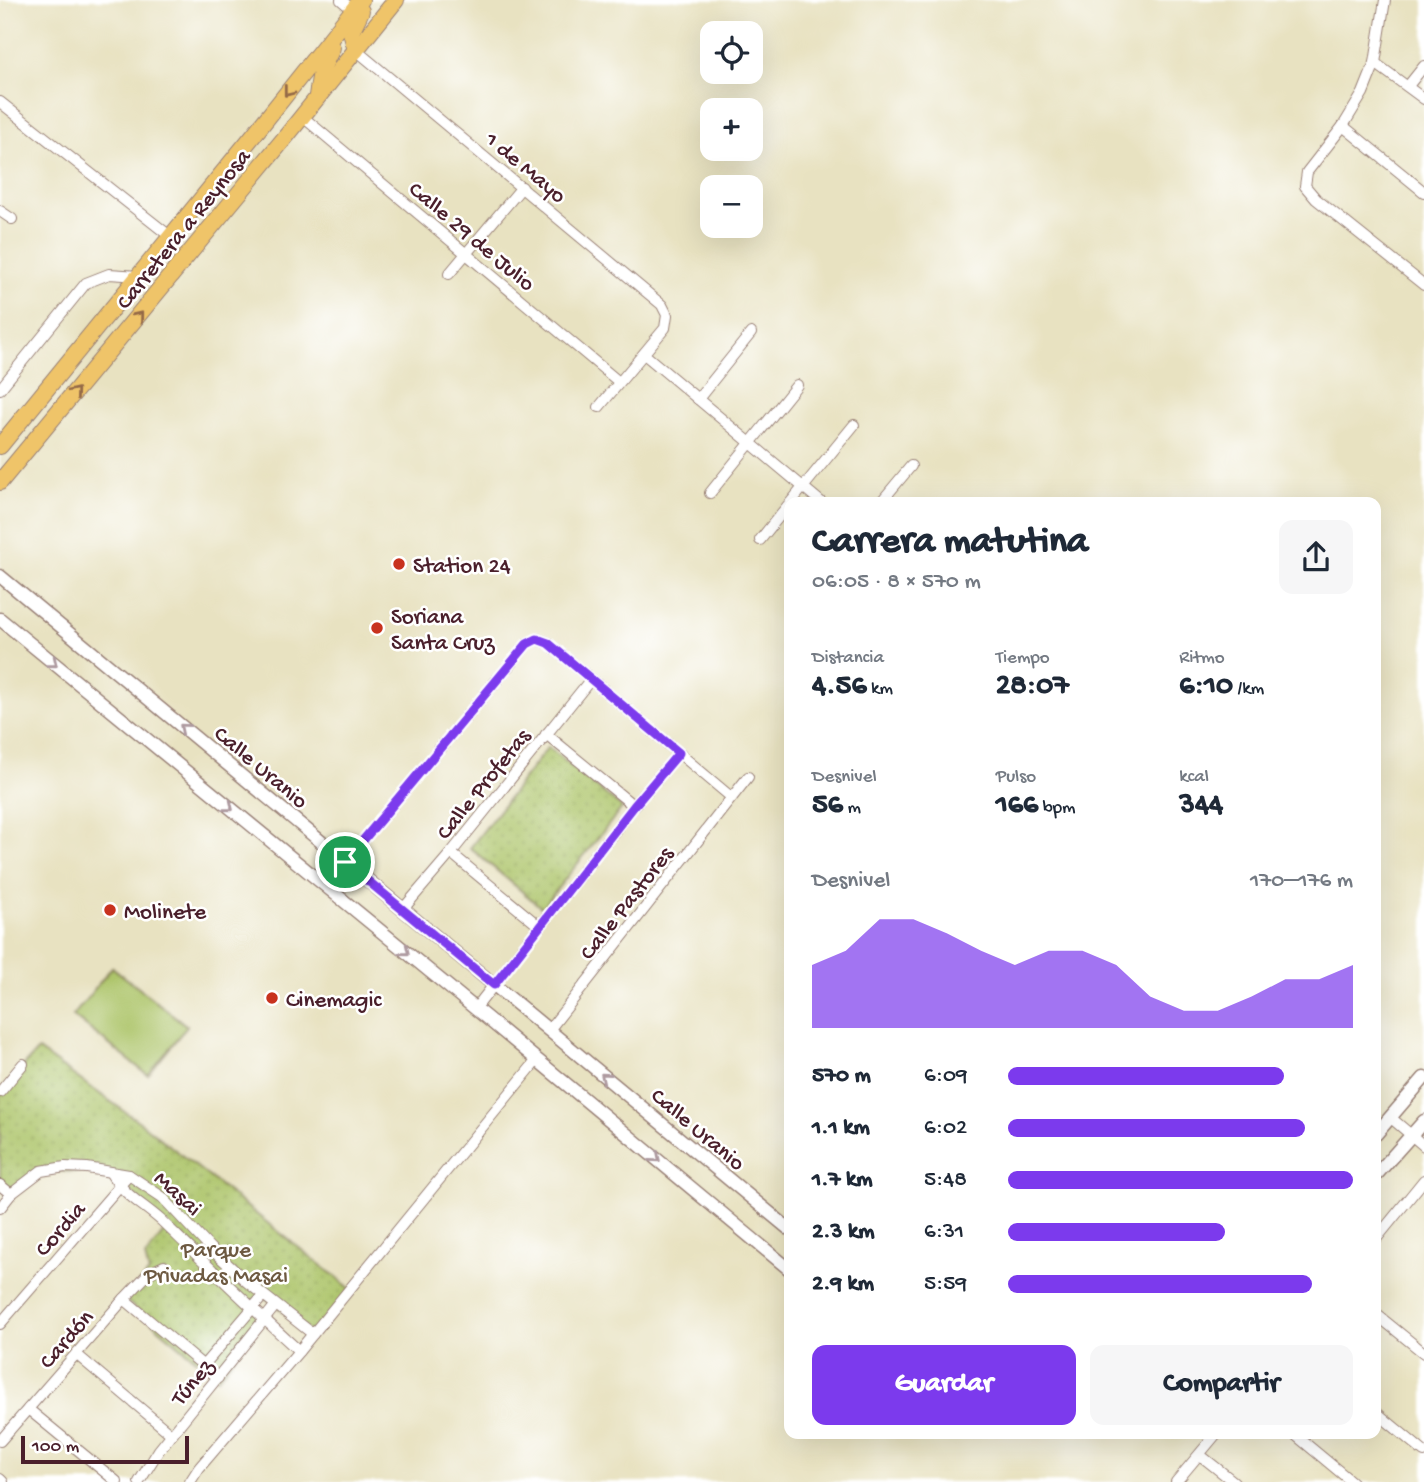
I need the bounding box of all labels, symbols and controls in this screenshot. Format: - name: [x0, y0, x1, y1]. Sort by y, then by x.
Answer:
- map controls: [700, 21, 763, 238]
- button: locate: [700, 21, 763, 84]
- one-way arrow: [284, 84, 297, 97]
- button: +: [700, 98, 763, 161]
- street label: 1 de Mayo: [478, 126, 571, 210]
- street label: Carretera a Reynosa: [112, 144, 258, 316]
- button: −: [700, 175, 763, 238]
- street label: Calle 29 de Julio: [402, 177, 539, 298]
- one-way arrow: [131, 311, 143, 324]
- one-way arrow: [67, 388, 79, 401]
- button: share: [1279, 520, 1353, 594]
- text: Carrera matutina: [812, 521, 1088, 565]
- place label: Station 24: [413, 554, 511, 581]
- marker: Station 24: [391, 556, 407, 572]
- text: 06:05 · 8 × 570 m: [812, 569, 981, 596]
- place label: Soriana Santa Cruz: [391, 605, 495, 658]
- marker: Soriana Santa Cruz: [369, 620, 385, 636]
- text: Distancia: [812, 647, 884, 670]
- text: Tiempo: [996, 647, 1050, 670]
- text: Ritmo: [1179, 647, 1225, 670]
- one-way arrow: [45, 654, 57, 667]
- text: 4.56: [812, 670, 867, 705]
- text: 28:07: [996, 670, 1069, 705]
- text: 6:10: [1179, 670, 1233, 705]
- text: km: [867, 678, 893, 701]
- text: /km: [1233, 678, 1264, 701]
- street label: Calle Uranio: [207, 721, 312, 816]
- one-way arrow: [179, 724, 192, 736]
- street label: Calle Profetas: [432, 724, 538, 846]
- text: Desnivel: [812, 766, 877, 789]
- text: Pulso: [996, 766, 1036, 789]
- text: kcal: [1179, 766, 1209, 789]
- text: 56: [812, 789, 843, 824]
- text: 166: [996, 789, 1038, 824]
- text: 344: [1179, 789, 1223, 824]
- text: m: [843, 797, 861, 820]
- text: bpm: [1038, 797, 1076, 820]
- one-way arrow: [221, 798, 233, 811]
- pin: [315, 832, 375, 892]
- street label: Calle Pastores: [575, 842, 681, 966]
- icon: arrive: [326, 843, 364, 881]
- text: Desnivel: [812, 868, 890, 895]
- text: 170–176 m: [1250, 868, 1353, 895]
- place label: Molinete: [124, 900, 207, 927]
- marker: Molinete: [102, 902, 118, 918]
- one-way arrow: [396, 943, 409, 955]
- place label: Cinemagic: [286, 988, 382, 1015]
- marker: Cinemagic: [264, 990, 280, 1006]
- text: 570 m: [812, 1063, 871, 1090]
- text: 6:09: [924, 1063, 967, 1090]
- one-way arrow: [600, 1072, 612, 1085]
- street label: Calle Uranio: [644, 1083, 749, 1178]
- text: 1.1 km: [812, 1115, 870, 1142]
- text: 6:02: [924, 1115, 967, 1142]
- one-way arrow: [648, 1150, 661, 1162]
- street label: Masai: [147, 1166, 206, 1223]
- text: 1.7 km: [812, 1167, 873, 1194]
- text: 5:48: [924, 1167, 967, 1194]
- street label: Cordia: [31, 1196, 94, 1263]
- text: 2.3 km: [812, 1219, 874, 1246]
- text: 6:31: [924, 1219, 964, 1246]
- park label: Parque Privadas Masai: [143, 1238, 288, 1291]
- text: 2.9 km: [812, 1271, 874, 1298]
- text: 5:59: [924, 1271, 967, 1298]
- street label: Cardón: [35, 1305, 101, 1375]
- button: Guardar: [812, 1345, 1076, 1425]
- button: Compartir: [1090, 1345, 1353, 1425]
- street label: Túnez: [165, 1354, 221, 1414]
- scale bar: [21, 1433, 189, 1465]
- text: 100 m: [32, 1436, 79, 1459]

